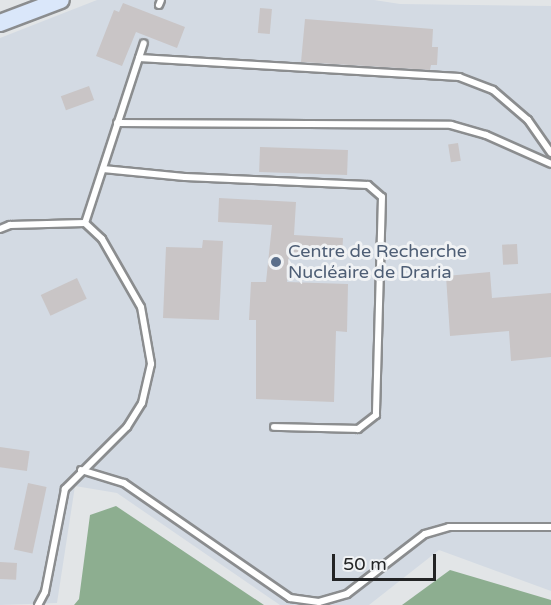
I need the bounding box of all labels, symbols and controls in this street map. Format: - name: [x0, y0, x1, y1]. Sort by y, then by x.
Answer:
- place label: Centre de Recherche Nucléaire de Draria: [288, 241, 467, 284]
- marker: Centre de Recherche Nucléaire de Draria: [269, 255, 283, 269]
- scale bar: [335, 542, 438, 580]
- text: 50 m: [343, 553, 387, 575]

